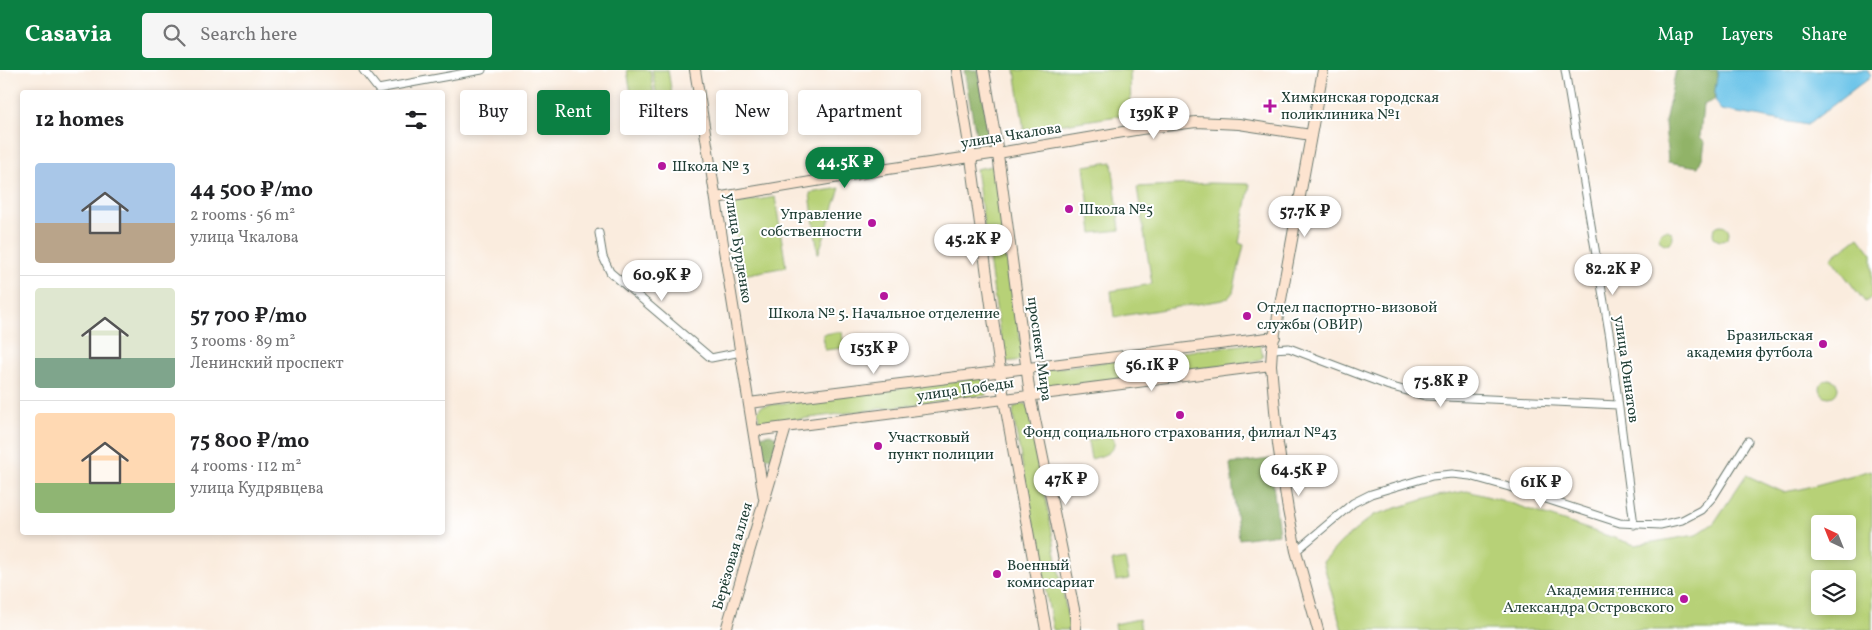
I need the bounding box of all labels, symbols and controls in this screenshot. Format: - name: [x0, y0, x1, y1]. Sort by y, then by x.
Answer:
- search box: [142, 13, 492, 58]
- text: Casavia: [25, 18, 112, 52]
- icon: search: [160, 21, 188, 49]
- text: Search here: [200, 22, 297, 48]
- text: Map: [1657, 23, 1693, 48]
- text: Layers: [1721, 23, 1773, 48]
- text: Share: [1801, 23, 1847, 48]
- place label: Химкинская городская поликлиника №1: [1281, 88, 1439, 126]
- chip: Buy: [460, 90, 527, 135]
- chip: Rent: [537, 90, 610, 135]
- chip: Filters: [620, 90, 706, 135]
- chip: New: [716, 90, 788, 135]
- chip: Apartment: [798, 90, 921, 135]
- pin: 139K ₽: [1113, 98, 1195, 140]
- marker: Химкинская городская поликлиника №1: [1263, 99, 1277, 113]
- text: 139K ₽: [1130, 103, 1178, 125]
- text: 12 homes: [35, 106, 124, 135]
- icon: filters: [402, 106, 430, 134]
- street label: улица Чкалова: [959, 118, 1063, 155]
- pin: 44.5K ₽: [799, 146, 891, 189]
- text: 44.5K ₽: [816, 152, 874, 174]
- place label: Школа № 3: [672, 157, 750, 178]
- marker: Школа № 3: [656, 160, 668, 172]
- text: 44 500 ₽/mo: [190, 176, 313, 205]
- icon: home: [75, 183, 135, 243]
- street label: улица Бурденко: [718, 192, 757, 305]
- pin: 57.7K ₽: [1259, 196, 1351, 238]
- place label: Школа №5: [1079, 200, 1153, 221]
- text: 57.7K ₽: [1279, 201, 1331, 223]
- marker: Школа №5: [1063, 203, 1075, 215]
- text: 2 rooms · 56 m²: [190, 205, 295, 227]
- place label: Управление собственности: [761, 205, 862, 243]
- marker: Управление собственности: [866, 217, 878, 229]
- pin: 45.2K ₽: [927, 224, 1019, 266]
- text: улица Чкалова: [190, 227, 299, 249]
- text: 45.2K ₽: [945, 229, 1001, 251]
- pin: 82.2K ₽: [1567, 254, 1659, 296]
- text: 82.2K ₽: [1585, 259, 1641, 281]
- pin: 60.9K ₽: [616, 260, 708, 302]
- text: 60.9K ₽: [633, 265, 691, 287]
- marker: Школа № 5. Начальное отделение: [878, 290, 890, 302]
- street label: проспект Мира: [1021, 295, 1056, 403]
- place label: Отдел паспортно-визовой службы (ОВИР): [1257, 298, 1437, 336]
- text: 57 700 ₽/mo: [190, 302, 307, 331]
- place label: Школа № 5. Начальное отделение: [768, 304, 1000, 325]
- icon: home: [75, 308, 135, 368]
- marker: Отдел паспортно-визовой службы (ОВИР): [1241, 310, 1253, 322]
- street label: улица Юннатов: [1608, 314, 1643, 424]
- place label: Бразильская академия футбола: [1687, 326, 1813, 364]
- text: 3 rooms · 89 m²: [190, 331, 295, 353]
- pin: 153K ₽: [833, 332, 915, 375]
- text: 153K ₽: [850, 338, 898, 360]
- marker: Бразильская академия футбола: [1817, 338, 1829, 350]
- pin: 56.1K ₽: [1106, 350, 1198, 392]
- text: Ленинский проспект: [190, 353, 344, 375]
- text: 56.1K ₽: [1125, 355, 1179, 377]
- pin: 75.8K ₽: [1395, 366, 1487, 408]
- text: 75.8K ₽: [1414, 371, 1468, 393]
- street label: улица Победы: [915, 373, 1016, 408]
- marker: Фонд социального страхования, филиал №43: [1174, 409, 1186, 421]
- place label: Фонд социального страхования, филиал №43: [1023, 423, 1337, 444]
- text: 75 800 ₽/mo: [190, 427, 309, 456]
- place label: Участковый пункт полиции: [888, 428, 994, 466]
- icon: home: [75, 433, 135, 493]
- marker: Участковый пункт полиции: [872, 440, 884, 452]
- pin: 64.5K ₽: [1253, 454, 1345, 497]
- text: 4 rooms · 112 m²: [190, 456, 301, 478]
- text: 64.5K ₽: [1271, 460, 1327, 482]
- pin: 47K ₽: [1031, 464, 1101, 506]
- pin: 61K ₽: [1506, 466, 1576, 509]
- text: 47K ₽: [1045, 469, 1087, 491]
- text: 61K ₽: [1521, 472, 1561, 494]
- text: улица Кудрявцева: [190, 478, 324, 500]
- street label: Берёзовая аллея: [708, 500, 759, 613]
- north arrow: [1811, 515, 1856, 560]
- map controls: [1811, 515, 1856, 615]
- place label: Военный комиссариат: [1007, 556, 1095, 594]
- marker: Военный комиссариат: [991, 568, 1003, 580]
- button: layers: [1811, 570, 1856, 615]
- place label: Академия тенниса Александра Островского: [1503, 581, 1674, 619]
- marker: Академия тенниса Александра Островского: [1678, 593, 1690, 605]

